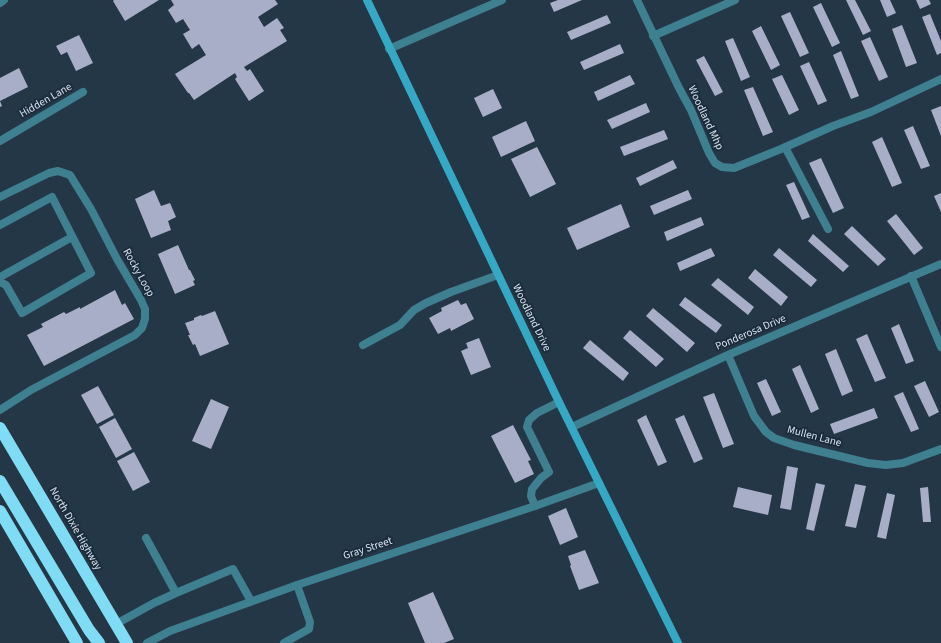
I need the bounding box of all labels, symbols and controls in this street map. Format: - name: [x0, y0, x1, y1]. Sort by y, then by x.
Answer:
- street label: Hidden Lane: [18, 81, 74, 121]
- street label: Woodland Mhp: [684, 84, 726, 152]
- street label: Rocky Loop: [119, 247, 157, 299]
- street label: Woodland Drive: [509, 282, 553, 354]
- street label: Ponderosa Drive: [714, 312, 788, 354]
- street label: Mullen Lane: [785, 423, 843, 451]
- street label: North Dixie Highway: [46, 485, 104, 573]
- street label: Gray Street: [342, 535, 394, 563]

